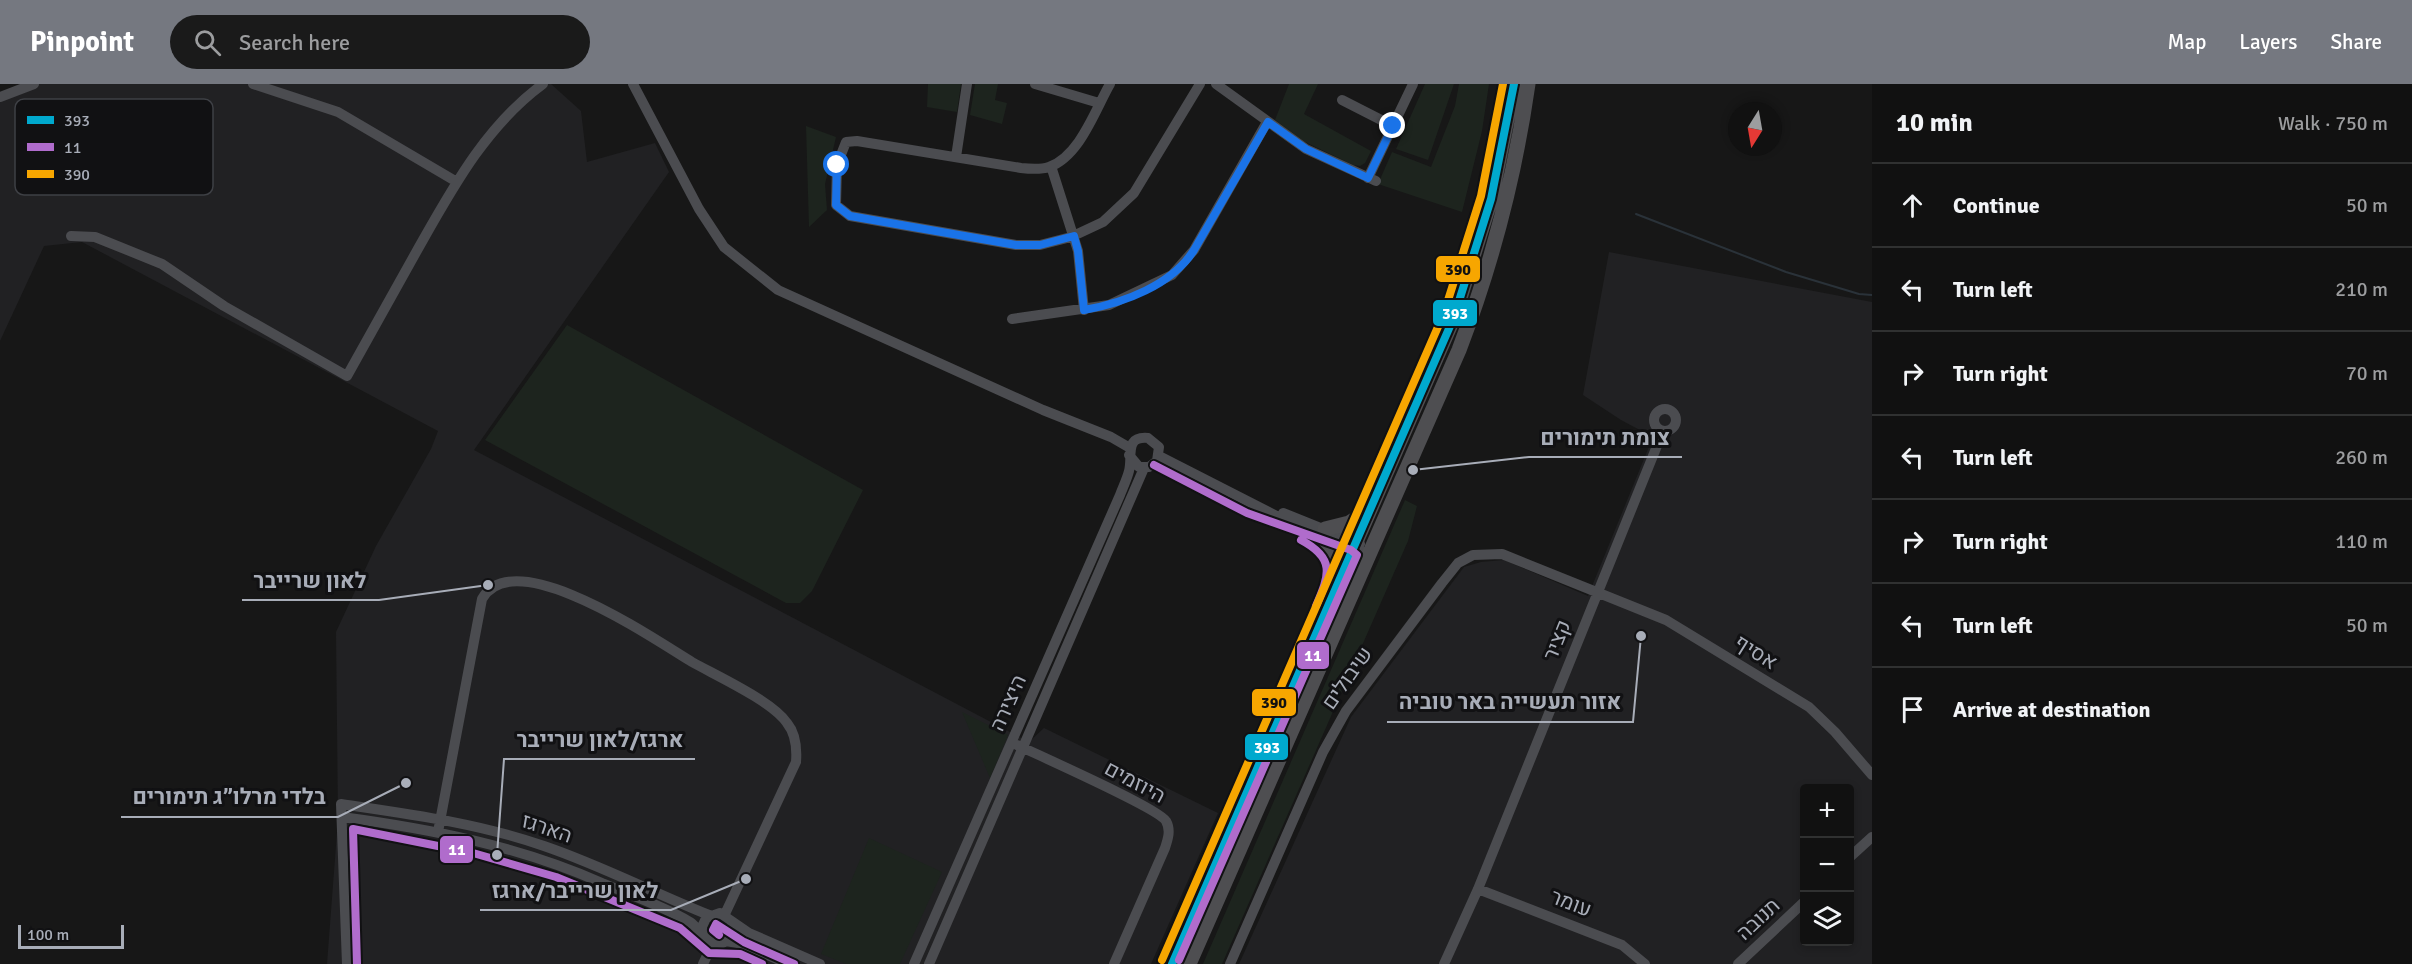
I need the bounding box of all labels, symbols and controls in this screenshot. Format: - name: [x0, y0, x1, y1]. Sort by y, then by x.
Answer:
- search box: [170, 15, 590, 69]
- text: Pinpoint: [30, 25, 134, 59]
- icon: search: [191, 26, 224, 59]
- text: Search here: [239, 29, 350, 56]
- text: Map: [2168, 29, 2206, 55]
- text: Layers: [2239, 29, 2297, 55]
- text: Share: [2330, 29, 2382, 55]
- legend: [15, 99, 213, 195]
- north arrow: [1728, 102, 1782, 156]
- text: 10 min: [1896, 107, 1973, 139]
- text: 393: [64, 111, 90, 131]
- text: Walk · 750 m: [2278, 111, 2388, 136]
- route end: [1379, 112, 1405, 138]
- text: 11: [64, 138, 81, 158]
- route start: [823, 151, 849, 177]
- text: 390: [64, 165, 90, 185]
- icon: ahead: [1896, 189, 1929, 222]
- text: Continue: [1953, 192, 2040, 219]
- text: 50 m: [2346, 193, 2388, 218]
- line badge: 390: [1435, 255, 1481, 283]
- text: 390: [1445, 260, 1471, 280]
- icon: left: [1896, 273, 1929, 306]
- text: Turn left: [1953, 276, 2033, 303]
- text: 210 m: [2335, 277, 2388, 302]
- line badge: 393: [1432, 299, 1478, 327]
- text: 393: [1442, 304, 1468, 324]
- icon: right: [1896, 357, 1929, 390]
- text: Turn right: [1953, 360, 2048, 387]
- text: 70 m: [2346, 361, 2388, 386]
- callout: צומת תימורים: [1529, 417, 1682, 457]
- text: צומת תימורים: [1540, 424, 1670, 451]
- icon: left: [1896, 441, 1929, 474]
- text: Turn left: [1953, 444, 2033, 471]
- text: 260 m: [2335, 445, 2388, 470]
- icon: right: [1896, 525, 1929, 558]
- text: Turn right: [1953, 528, 2048, 555]
- text: 110 m: [2335, 529, 2388, 554]
- callout: לאון שרייבר: [242, 560, 379, 600]
- text: לאון שרייבר: [253, 567, 367, 594]
- icon: left: [1896, 609, 1929, 642]
- text: Turn left: [1953, 612, 2033, 639]
- text: 50 m: [2346, 613, 2388, 638]
- street label: קציר: [1537, 616, 1577, 664]
- street label: אסיף: [1730, 629, 1782, 675]
- line badge: 11: [1296, 641, 1330, 670]
- street label: שיבולים: [1316, 642, 1378, 714]
- text: 11: [1304, 646, 1322, 666]
- street label: היצירה: [984, 671, 1032, 735]
- callout: אזור תעשייה באר טוביה: [1387, 682, 1633, 722]
- line badge: 390: [1251, 688, 1297, 717]
- text: אזור תעשייה באר טוביה: [1399, 688, 1621, 715]
- text: 390: [1261, 693, 1287, 713]
- icon: arrive: [1896, 693, 1929, 726]
- text: Arrive at destination: [1953, 696, 2150, 723]
- callout: ארגז/לאון שרייבר: [504, 719, 695, 759]
- text: ארגז/לאון שרייבר: [517, 726, 683, 753]
- line badge: 393: [1244, 733, 1289, 761]
- text: 393: [1254, 738, 1280, 758]
- street label: היוזמים: [1100, 755, 1170, 809]
- callout: בלדי מרלו״ג תימורים: [121, 777, 338, 817]
- text: בלדי מרלו״ג תימורים: [132, 783, 326, 810]
- map controls: [1800, 784, 1854, 946]
- button: +: [1800, 784, 1854, 838]
- street label: הארגז: [518, 807, 576, 849]
- line badge: 11: [439, 835, 474, 864]
- button: −: [1800, 838, 1854, 892]
- text: 11: [448, 840, 466, 860]
- callout: לאון שרייבר/ארגז: [480, 870, 671, 910]
- text: לאון שרייבר/ארגז: [492, 877, 658, 904]
- street label: עומר: [1547, 883, 1595, 923]
- street label: תנובה: [1731, 892, 1785, 946]
- button: layers: [1800, 892, 1854, 946]
- scale bar: [18, 922, 124, 950]
- text: 100 m: [27, 925, 69, 945]

